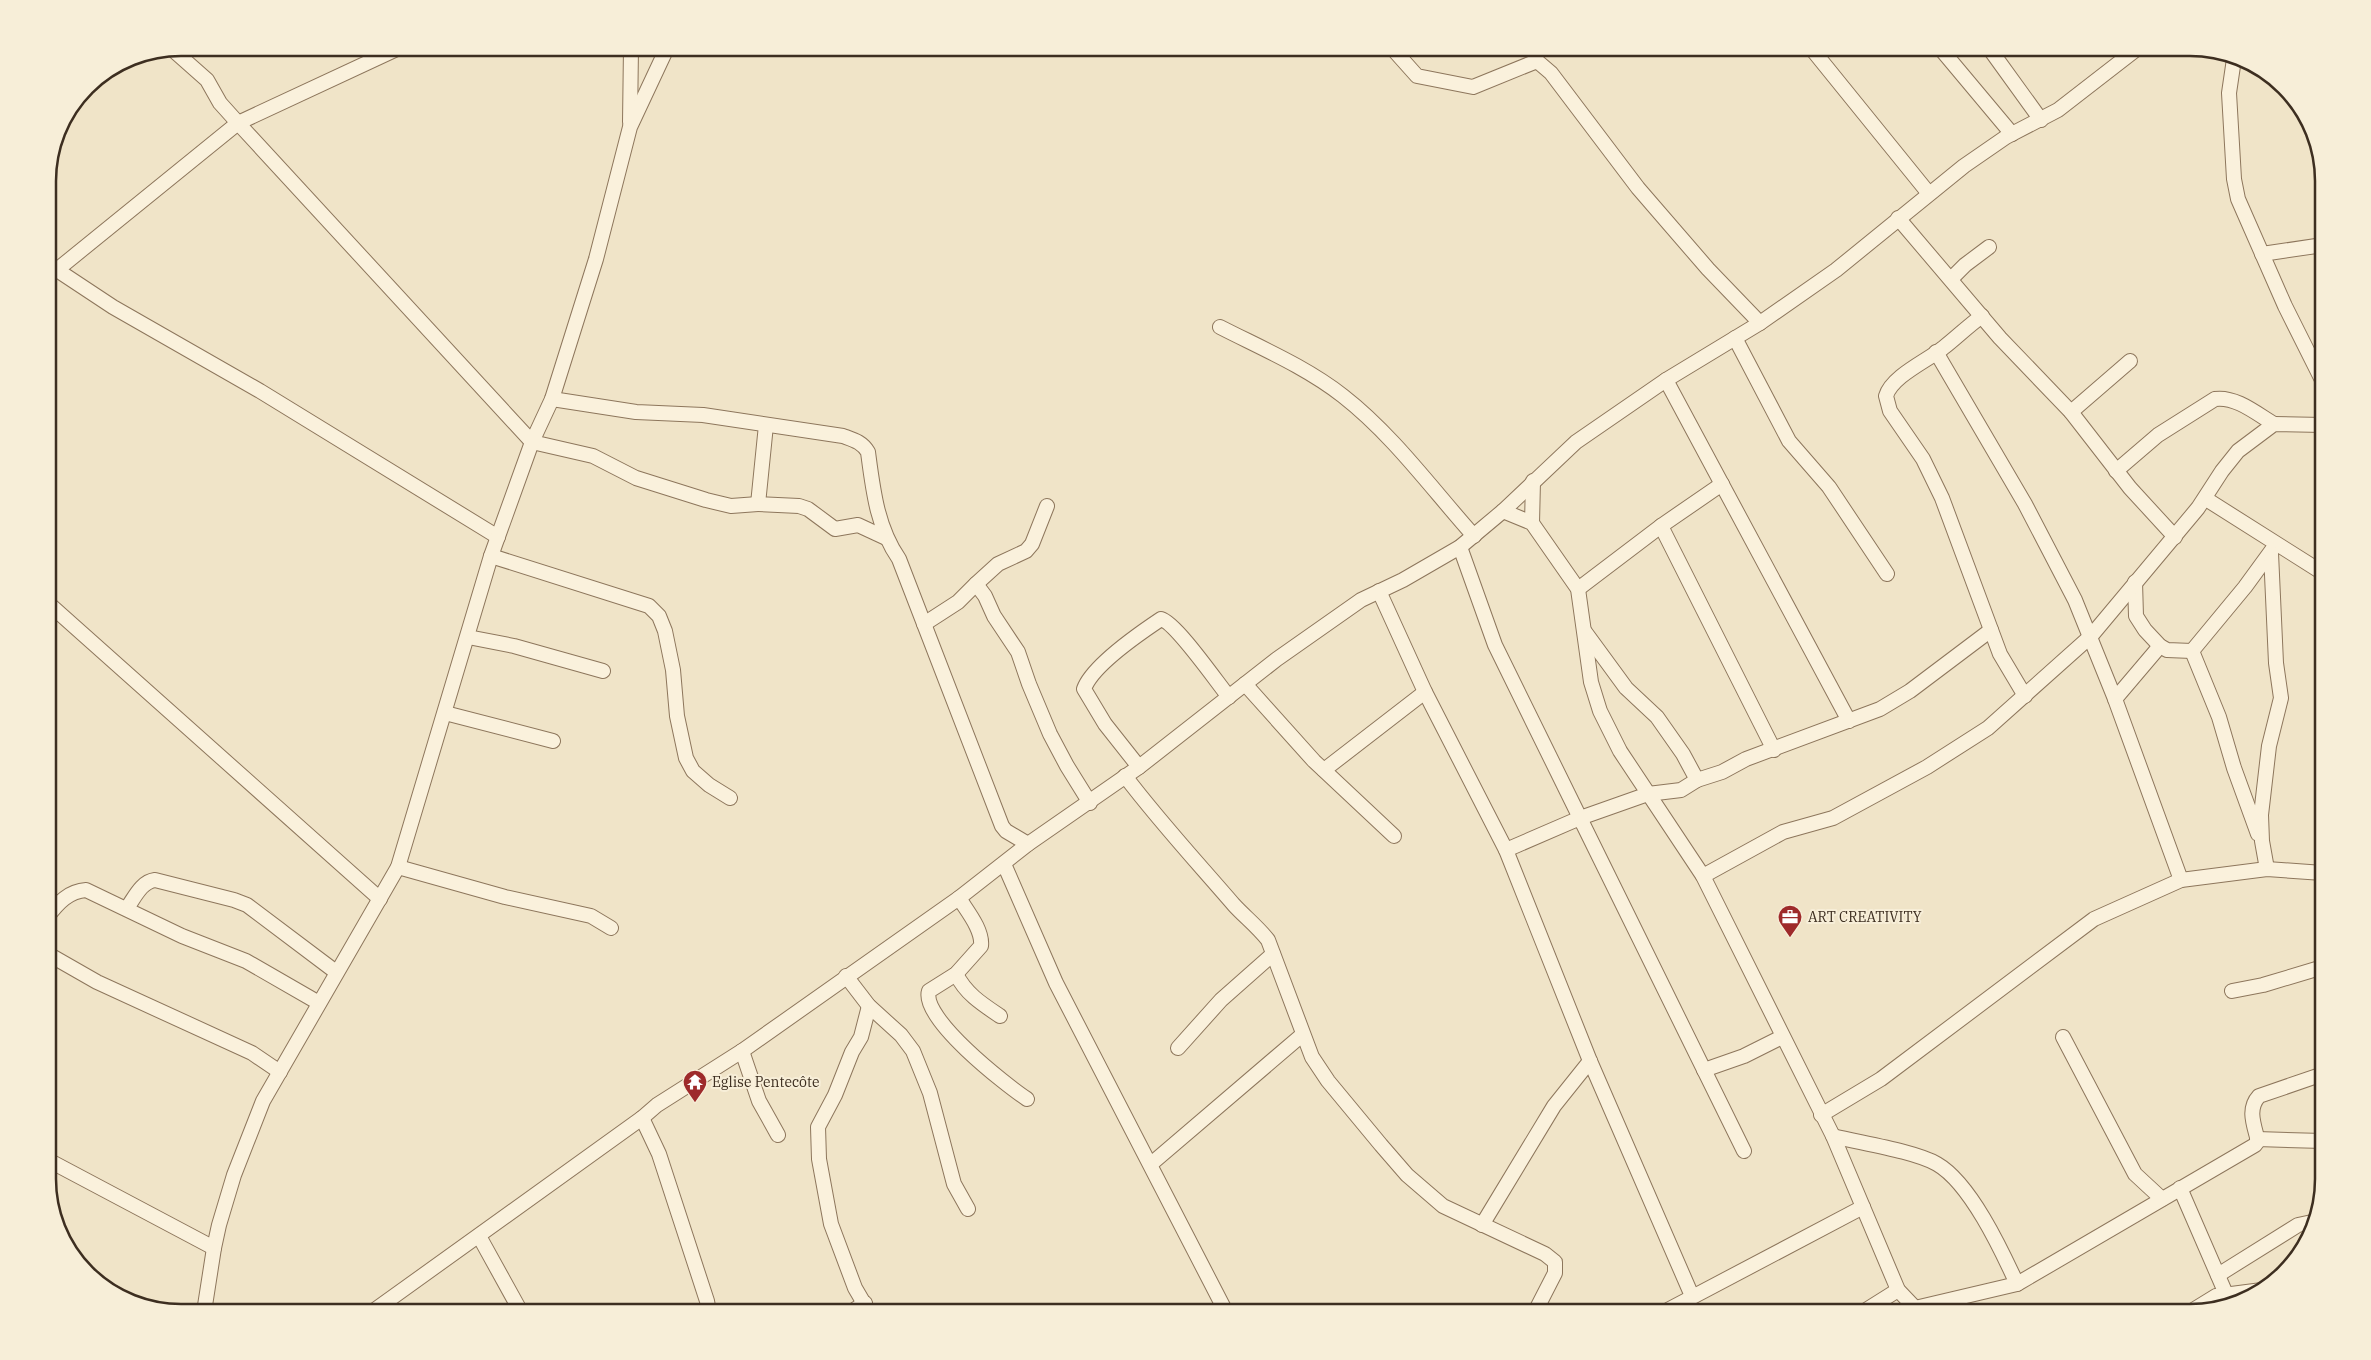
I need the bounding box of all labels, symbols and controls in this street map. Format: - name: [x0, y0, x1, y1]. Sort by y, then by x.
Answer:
- office icon: ART CREATIVITY: [1777, 904, 1803, 938]
- place label: ART CREATIVITY: [1808, 908, 1922, 926]
- temple icon: Eglise Pentecôte: [682, 1069, 708, 1103]
- place label: Eglise Pentecôte: [712, 1073, 819, 1091]

